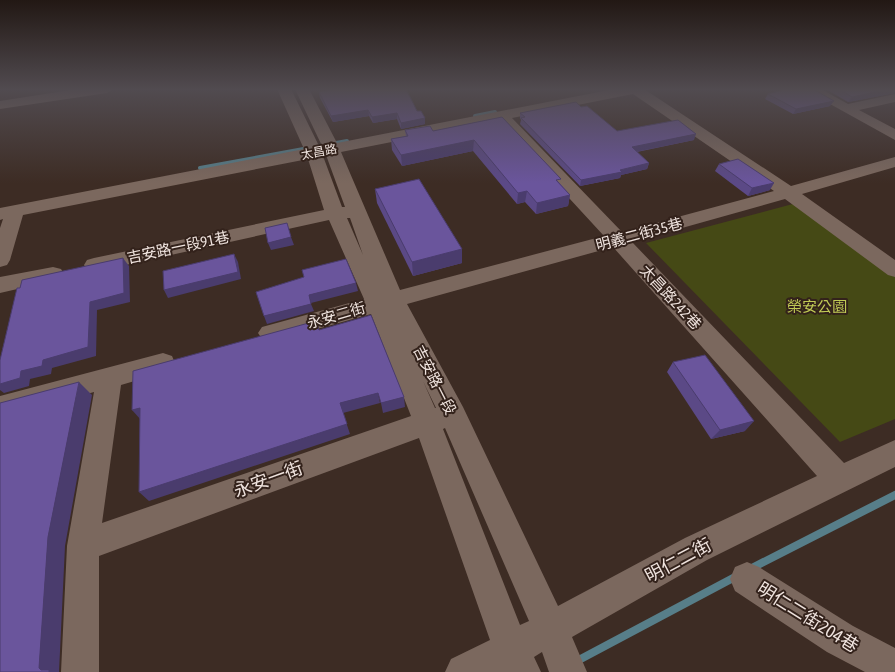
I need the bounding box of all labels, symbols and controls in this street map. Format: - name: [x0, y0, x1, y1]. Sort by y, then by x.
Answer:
- street label: 太昌路: [300, 142, 338, 162]
- street label: 明義二街35巷: [594, 214, 684, 254]
- street label: 吉安路一段91巷: [125, 228, 231, 266]
- street label: 太昌路242巷: [637, 262, 705, 332]
- park label: 榮安公園: [787, 298, 847, 315]
- street label: 永安二街: [305, 299, 367, 331]
- street label: 吉安路一段: [410, 343, 460, 417]
- street label: 永安一街: [231, 457, 305, 501]
- street label: 明仁二街: [641, 534, 715, 586]
- street label: 明仁二街204巷: [754, 578, 862, 656]

